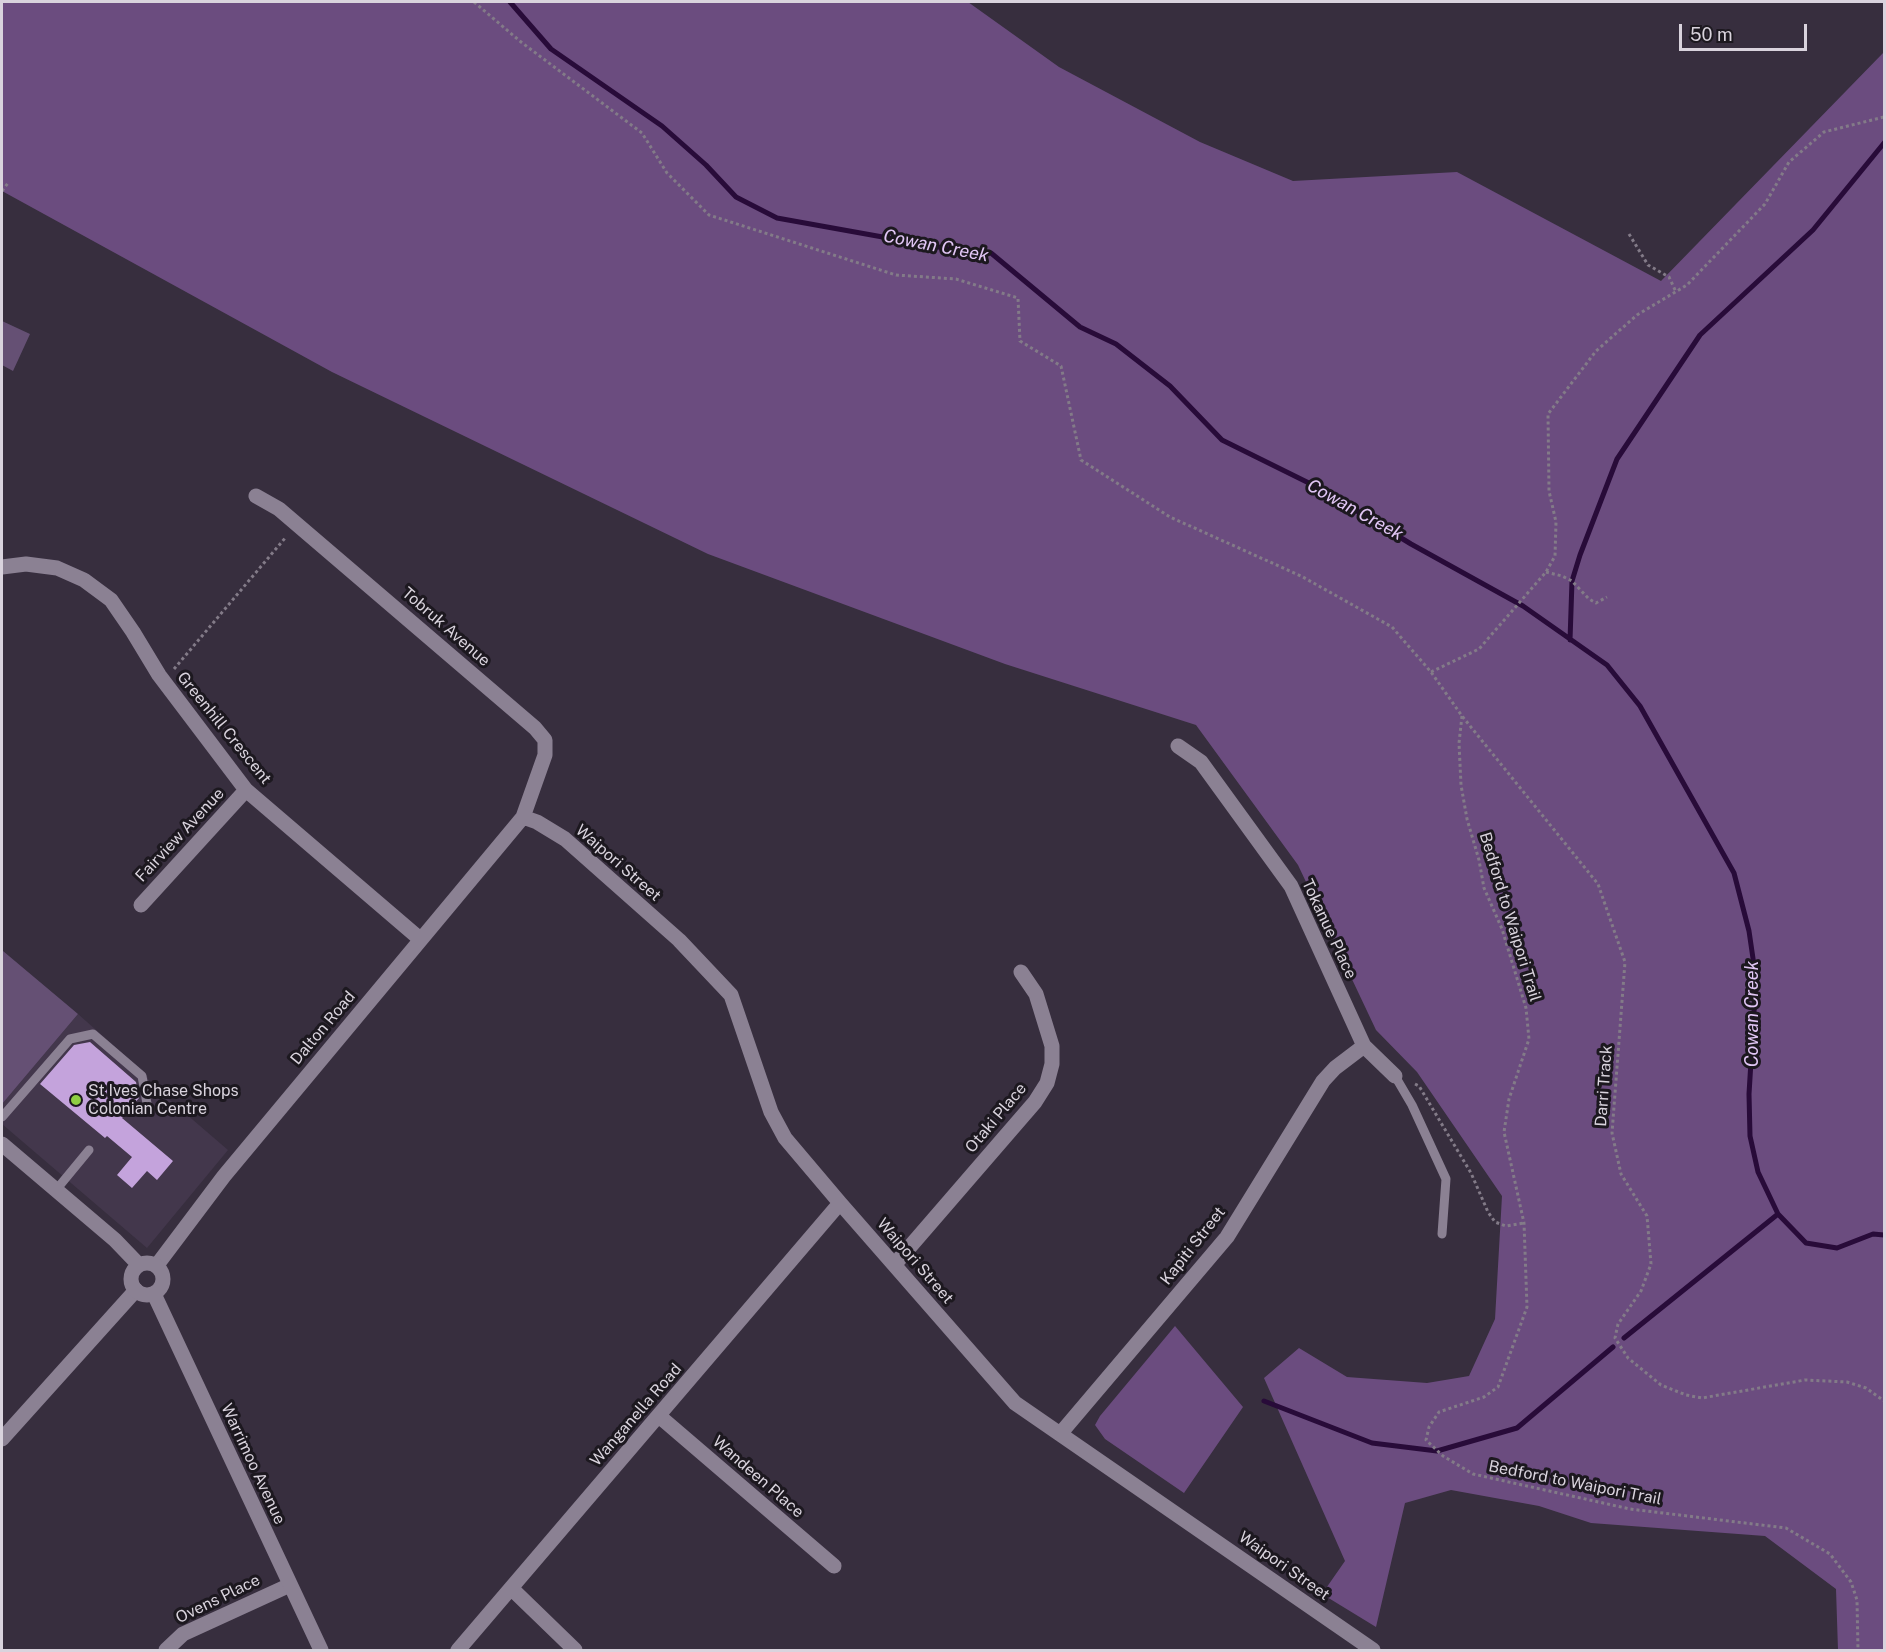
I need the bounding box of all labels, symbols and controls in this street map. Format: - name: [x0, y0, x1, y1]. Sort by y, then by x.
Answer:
- scale bar: [1682, 12, 1810, 50]
- text: 50 m: [1690, 24, 1733, 45]
- water label: Cowan Creek: [882, 225, 990, 267]
- water label: Cowan Creek: [1303, 475, 1407, 545]
- street label: Tobruk Avenue: [398, 584, 494, 670]
- street label: Greenhill Crescent: [173, 668, 275, 788]
- street label: Fairview Avenue: [132, 784, 228, 886]
- street label: Waipori Street: [571, 821, 665, 905]
- street label: Bedford to Waipori Trail: [1475, 830, 1545, 1004]
- street label: Tokanue Place: [1297, 876, 1361, 982]
- water label: Cowan Creek: [1741, 961, 1763, 1067]
- street label: Dalton Road: [287, 987, 359, 1069]
- street label: Darri Track: [1592, 1045, 1616, 1127]
- street label: Otaki Place: [961, 1079, 1031, 1157]
- place label: St Ives Chase Shops Colonian Centre: [88, 1081, 239, 1119]
- marker: St Ives Chase Shops Colonian Centre: [69, 1093, 83, 1107]
- street label: Kapiti Street: [1157, 1203, 1229, 1289]
- street label: Waipori Street: [873, 1214, 957, 1308]
- street label: Wanganella Road: [586, 1360, 686, 1470]
- street label: Warrimoo Avenue: [217, 1401, 289, 1527]
- street label: Wandeen Place: [708, 1432, 808, 1522]
- street label: Bedford to Waipori Trail: [1487, 1457, 1663, 1509]
- street label: Waipori Street: [1235, 1527, 1333, 1605]
- street label: Ovens Place: [173, 1570, 263, 1628]

